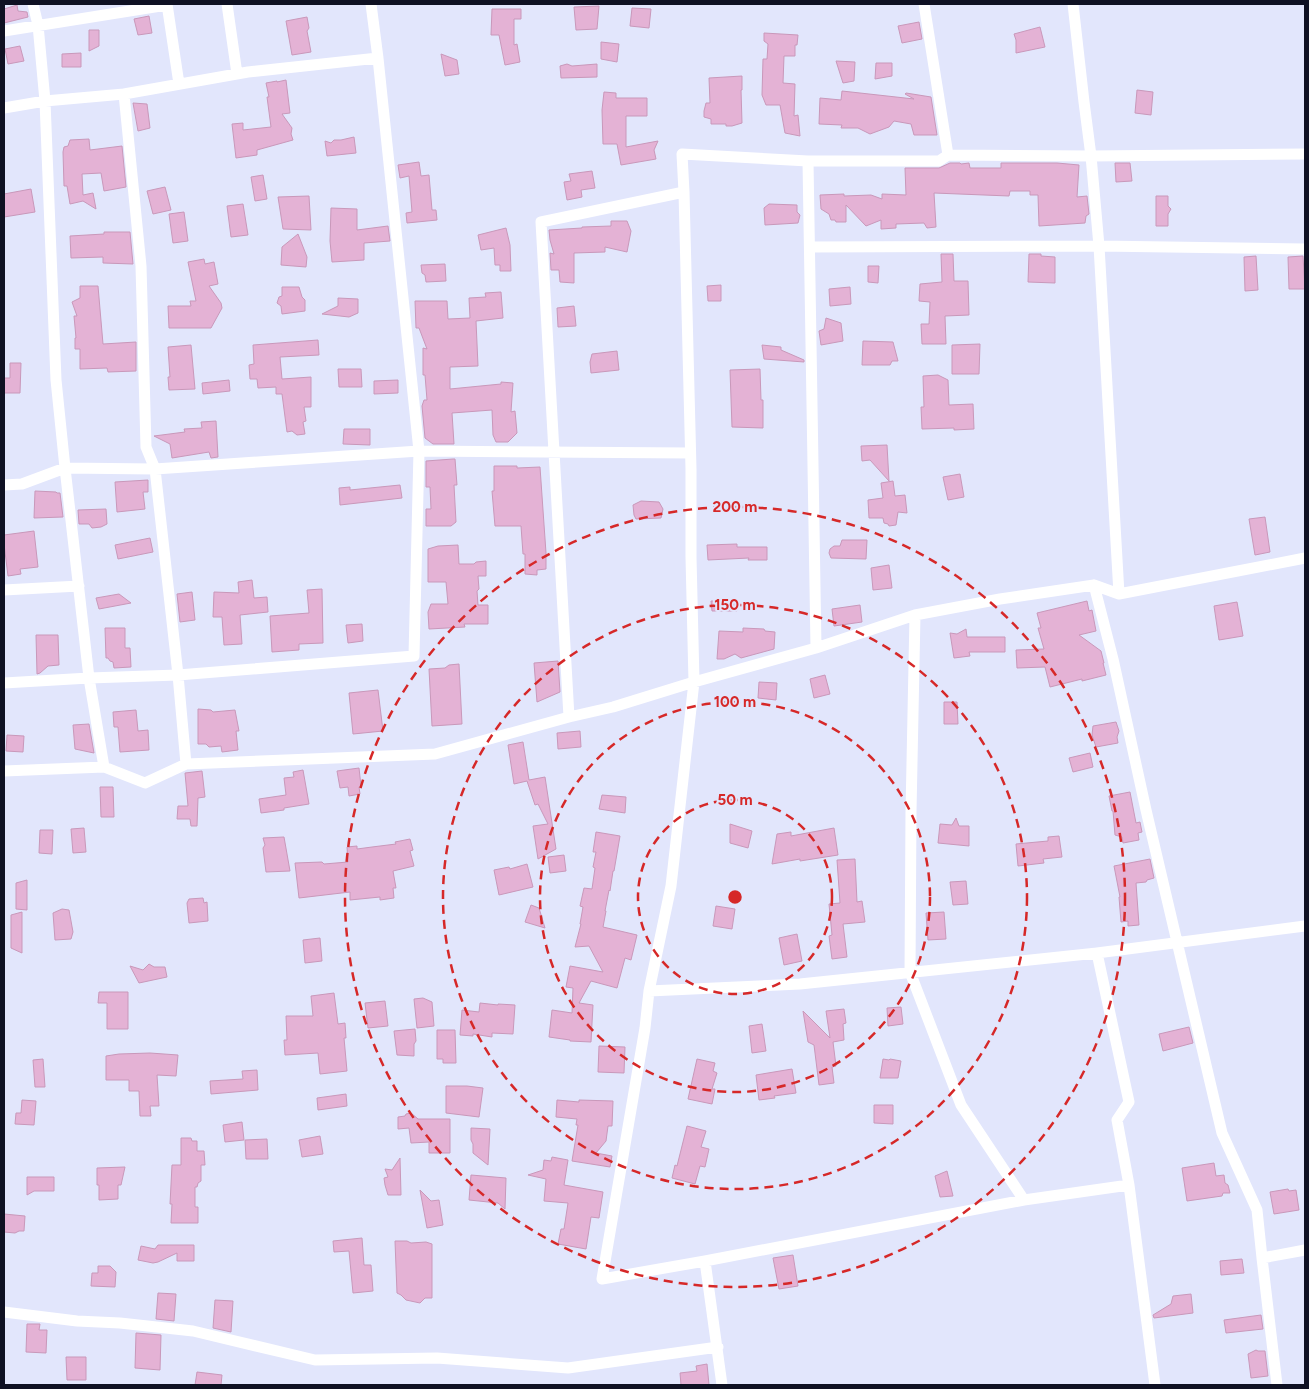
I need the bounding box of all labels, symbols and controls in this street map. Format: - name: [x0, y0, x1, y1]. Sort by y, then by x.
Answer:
- text: 200 m: [713, 498, 757, 516]
- text: 150 m: [714, 596, 756, 614]
- text: 100 m: [714, 693, 756, 711]
- text: 50 m: [717, 791, 753, 809]
- centre of rings: [726, 888, 744, 906]

